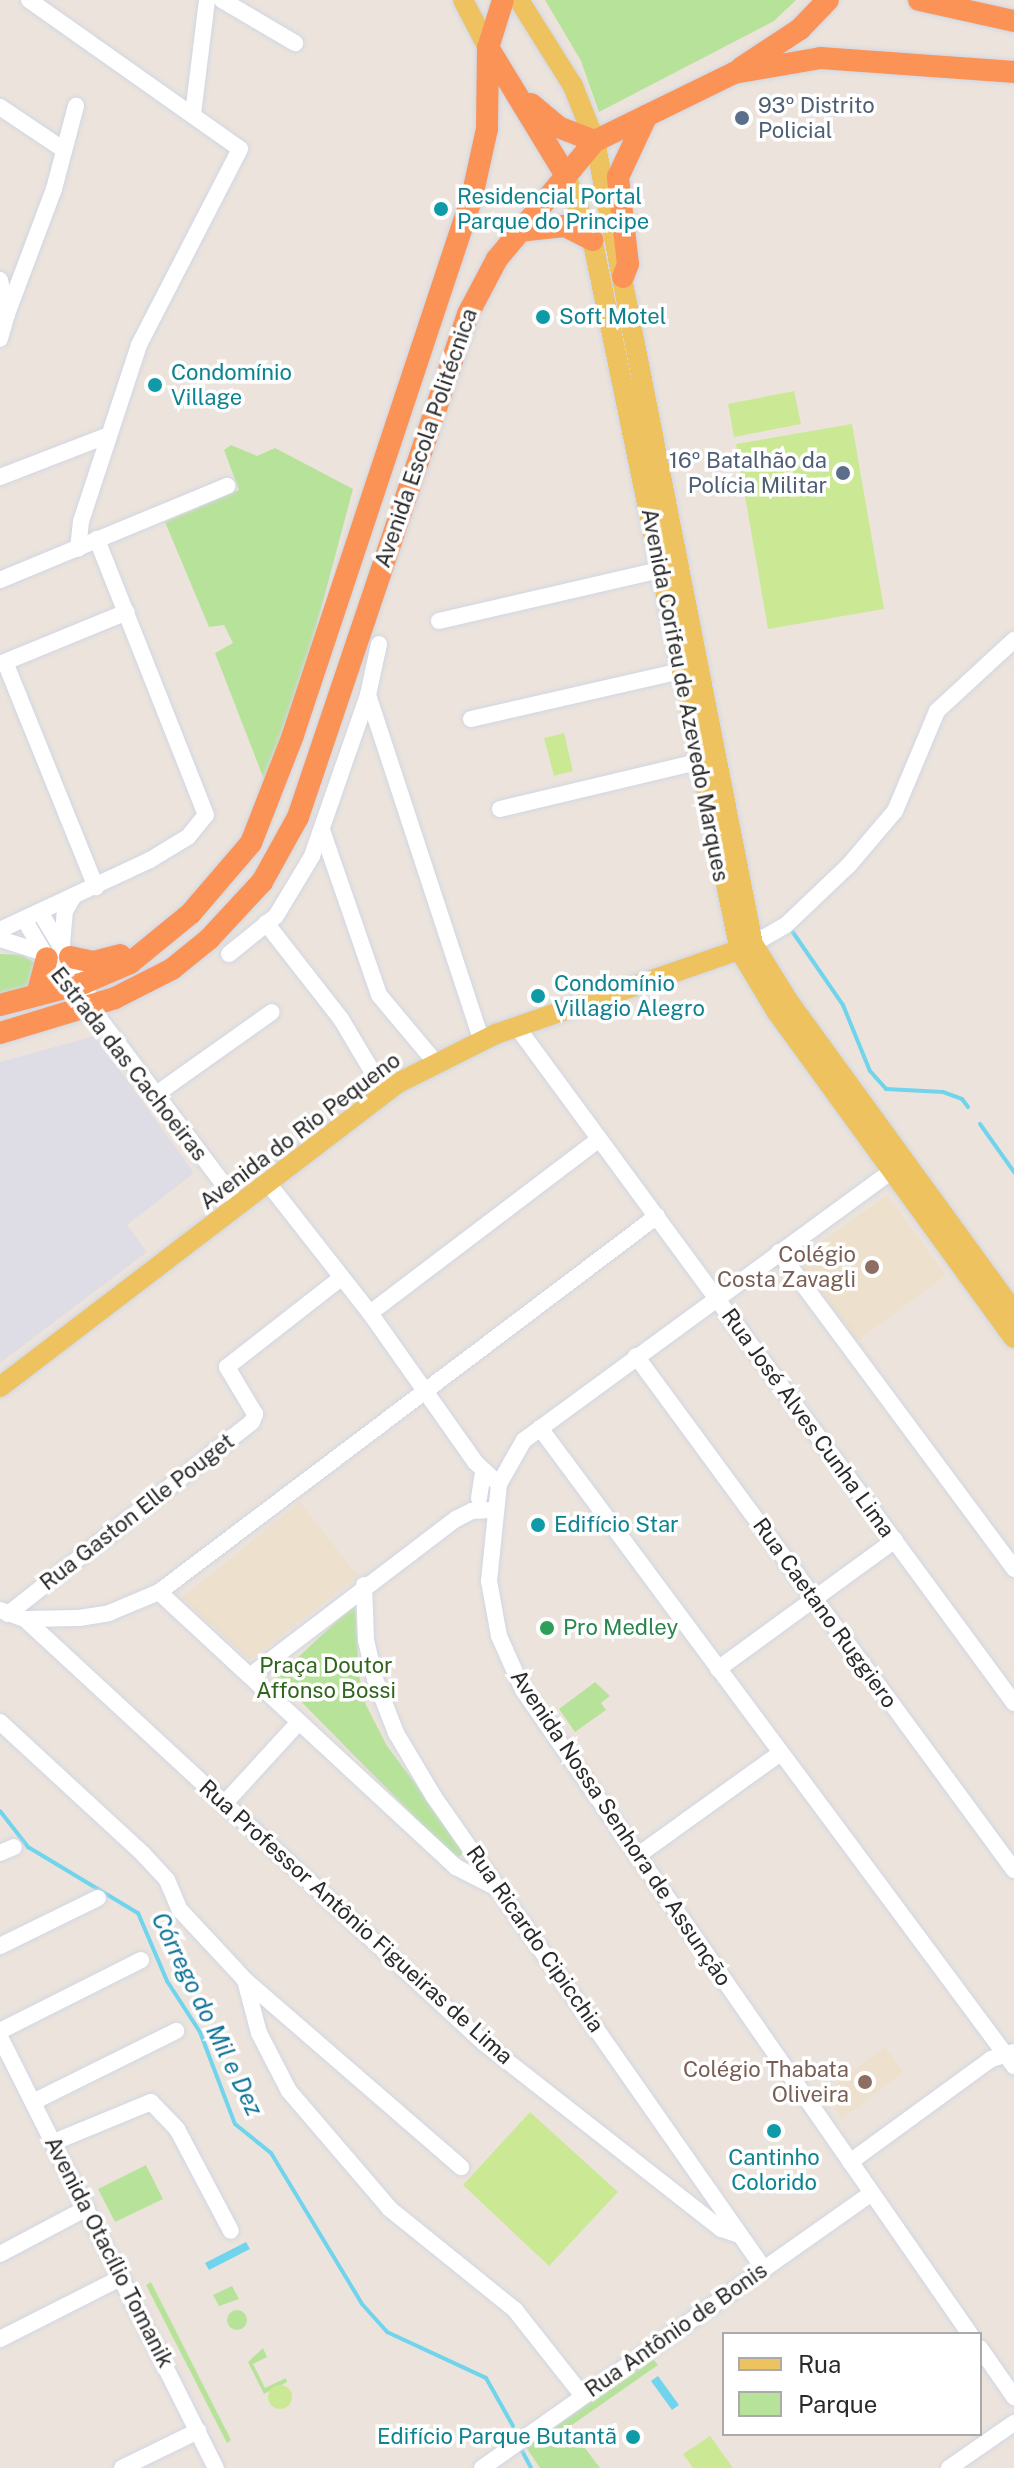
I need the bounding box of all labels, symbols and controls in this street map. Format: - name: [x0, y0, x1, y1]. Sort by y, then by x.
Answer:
- place label: 93º Distrito Policial: [758, 92, 875, 144]
- marker: 93º Distrito Policial: [733, 109, 751, 127]
- place label: Residencial Portal Parque do Principe: [457, 183, 650, 234]
- marker: Residencial Portal Parque do Principe: [432, 200, 450, 218]
- place label: Soft Motel: [559, 304, 666, 330]
- street label: Avenida Escola Politécnica: [369, 305, 483, 571]
- marker: Soft Motel: [534, 308, 552, 326]
- place label: Condomínio Village: [171, 359, 292, 410]
- marker: Condomínio Village: [146, 376, 164, 394]
- place label: 16º Batalhão da Polícia Militar: [669, 447, 827, 498]
- marker: 16º Batalhão da Polícia Militar: [834, 464, 852, 482]
- street label: Avenida Corifeu de Azevedo Marques: [636, 506, 734, 884]
- street label: Estrada das Cachoeiras: [45, 962, 213, 1166]
- place label: Condomínio Villagio Alegro: [554, 970, 705, 1022]
- marker: Condomínio Villagio Alegro: [529, 987, 547, 1005]
- street label: Avenida do Rio Pequeno: [194, 1047, 406, 1215]
- place label: Colégio Costa Zavagli: [717, 1241, 856, 1292]
- marker: Colégio Costa Zavagli: [863, 1258, 881, 1276]
- street label: Rua José Alves Cunha Lima: [716, 1303, 900, 1543]
- street label: Rua Gaston Elle Pouget: [35, 1428, 239, 1596]
- place label: Edifício Star: [554, 1512, 679, 1538]
- street label: Rua Caetano Ruggiero: [747, 1513, 903, 1713]
- marker: Edifício Star: [529, 1516, 547, 1534]
- place label: Pro Medley: [563, 1615, 678, 1641]
- marker: Pro Medley: [538, 1619, 556, 1637]
- park label: Praça Doutor Affonso Bossi: [256, 1652, 396, 1704]
- street label: Avenida Nossa Senhora de Assunção: [505, 1665, 737, 1991]
- street label: Rua Professor Antônio Figueiras de Lima: [194, 1774, 518, 2070]
- street label: Rua Ricardo Cipicchia: [461, 1841, 609, 2037]
- water label: Córrego do Mil e Dez: [145, 1907, 269, 2121]
- place label: Colégio Thabata Oliveira: [683, 2056, 849, 2108]
- marker: Colégio Thabata Oliveira: [856, 2073, 874, 2091]
- marker: Cantinho Colorido: [765, 2122, 783, 2140]
- street label: Avenida Otacílio Tomanik: [39, 2132, 179, 2372]
- place label: Cantinho Colorido: [728, 2144, 820, 2196]
- street label: Rua Antônio de Bonis: [580, 2257, 772, 2403]
- legend: [722, 2332, 982, 2436]
- text: Rua: [798, 2350, 841, 2378]
- text: Parque: [798, 2390, 877, 2418]
- place label: Edifício Parque Butantã: [377, 2424, 617, 2450]
- marker: Edifício Parque Butantã: [624, 2428, 642, 2446]

